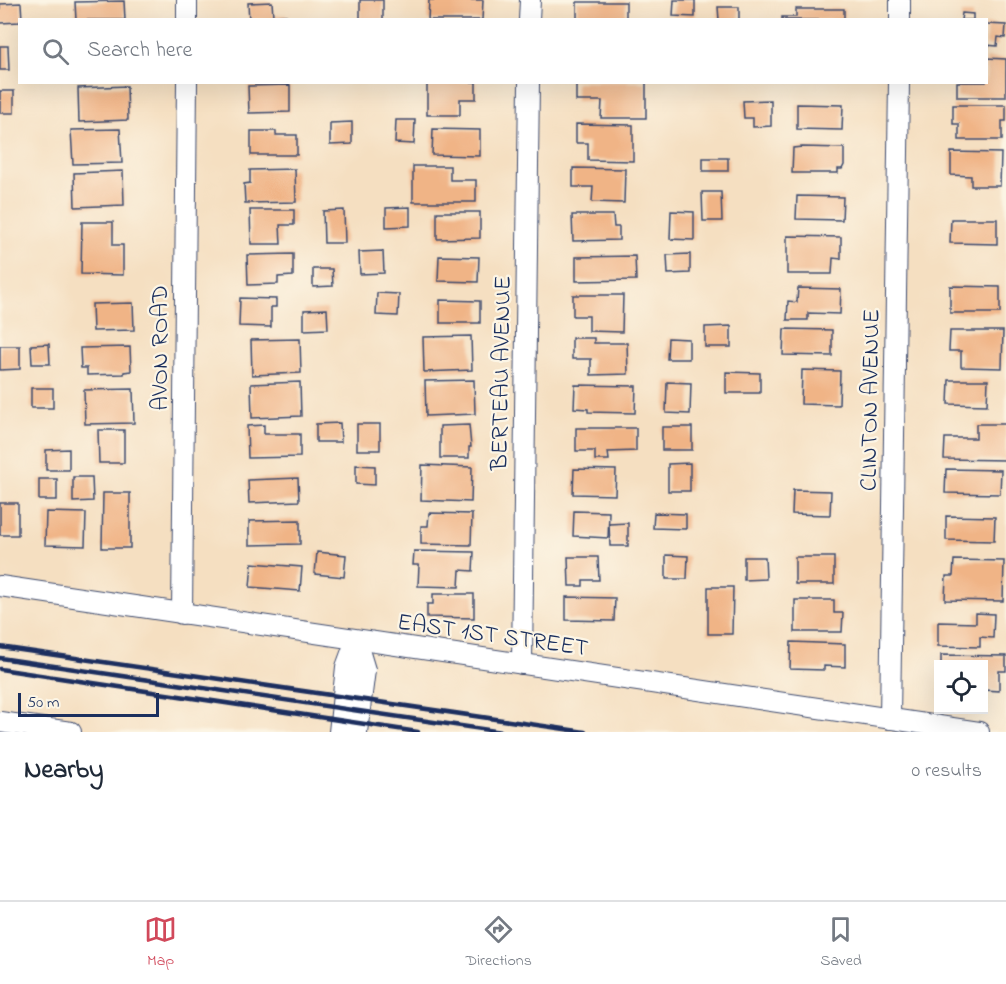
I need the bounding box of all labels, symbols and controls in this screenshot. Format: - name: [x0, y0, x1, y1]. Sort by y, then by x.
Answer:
- search box: [18, 18, 988, 84]
- icon: search: [39, 35, 72, 68]
- text: Search here: [87, 35, 192, 67]
- street label: BERTEAU AVENUE: [483, 275, 522, 472]
- street label: AVON ROAD: [144, 285, 179, 411]
- street label: CLINTON AVENUE: [852, 309, 891, 491]
- street label: EAST 1ST STREET: [395, 606, 591, 667]
- map controls: [934, 660, 988, 714]
- button: locate: [934, 660, 988, 714]
- scale bar: [18, 690, 159, 718]
- text: 50 m: [27, 691, 59, 715]
- text: Nearby: [24, 752, 103, 790]
- text: 0 results: [911, 757, 982, 786]
- tab: Map: [144, 913, 177, 973]
- tab: Directions: [465, 913, 532, 973]
- tab: Saved: [820, 913, 862, 973]

